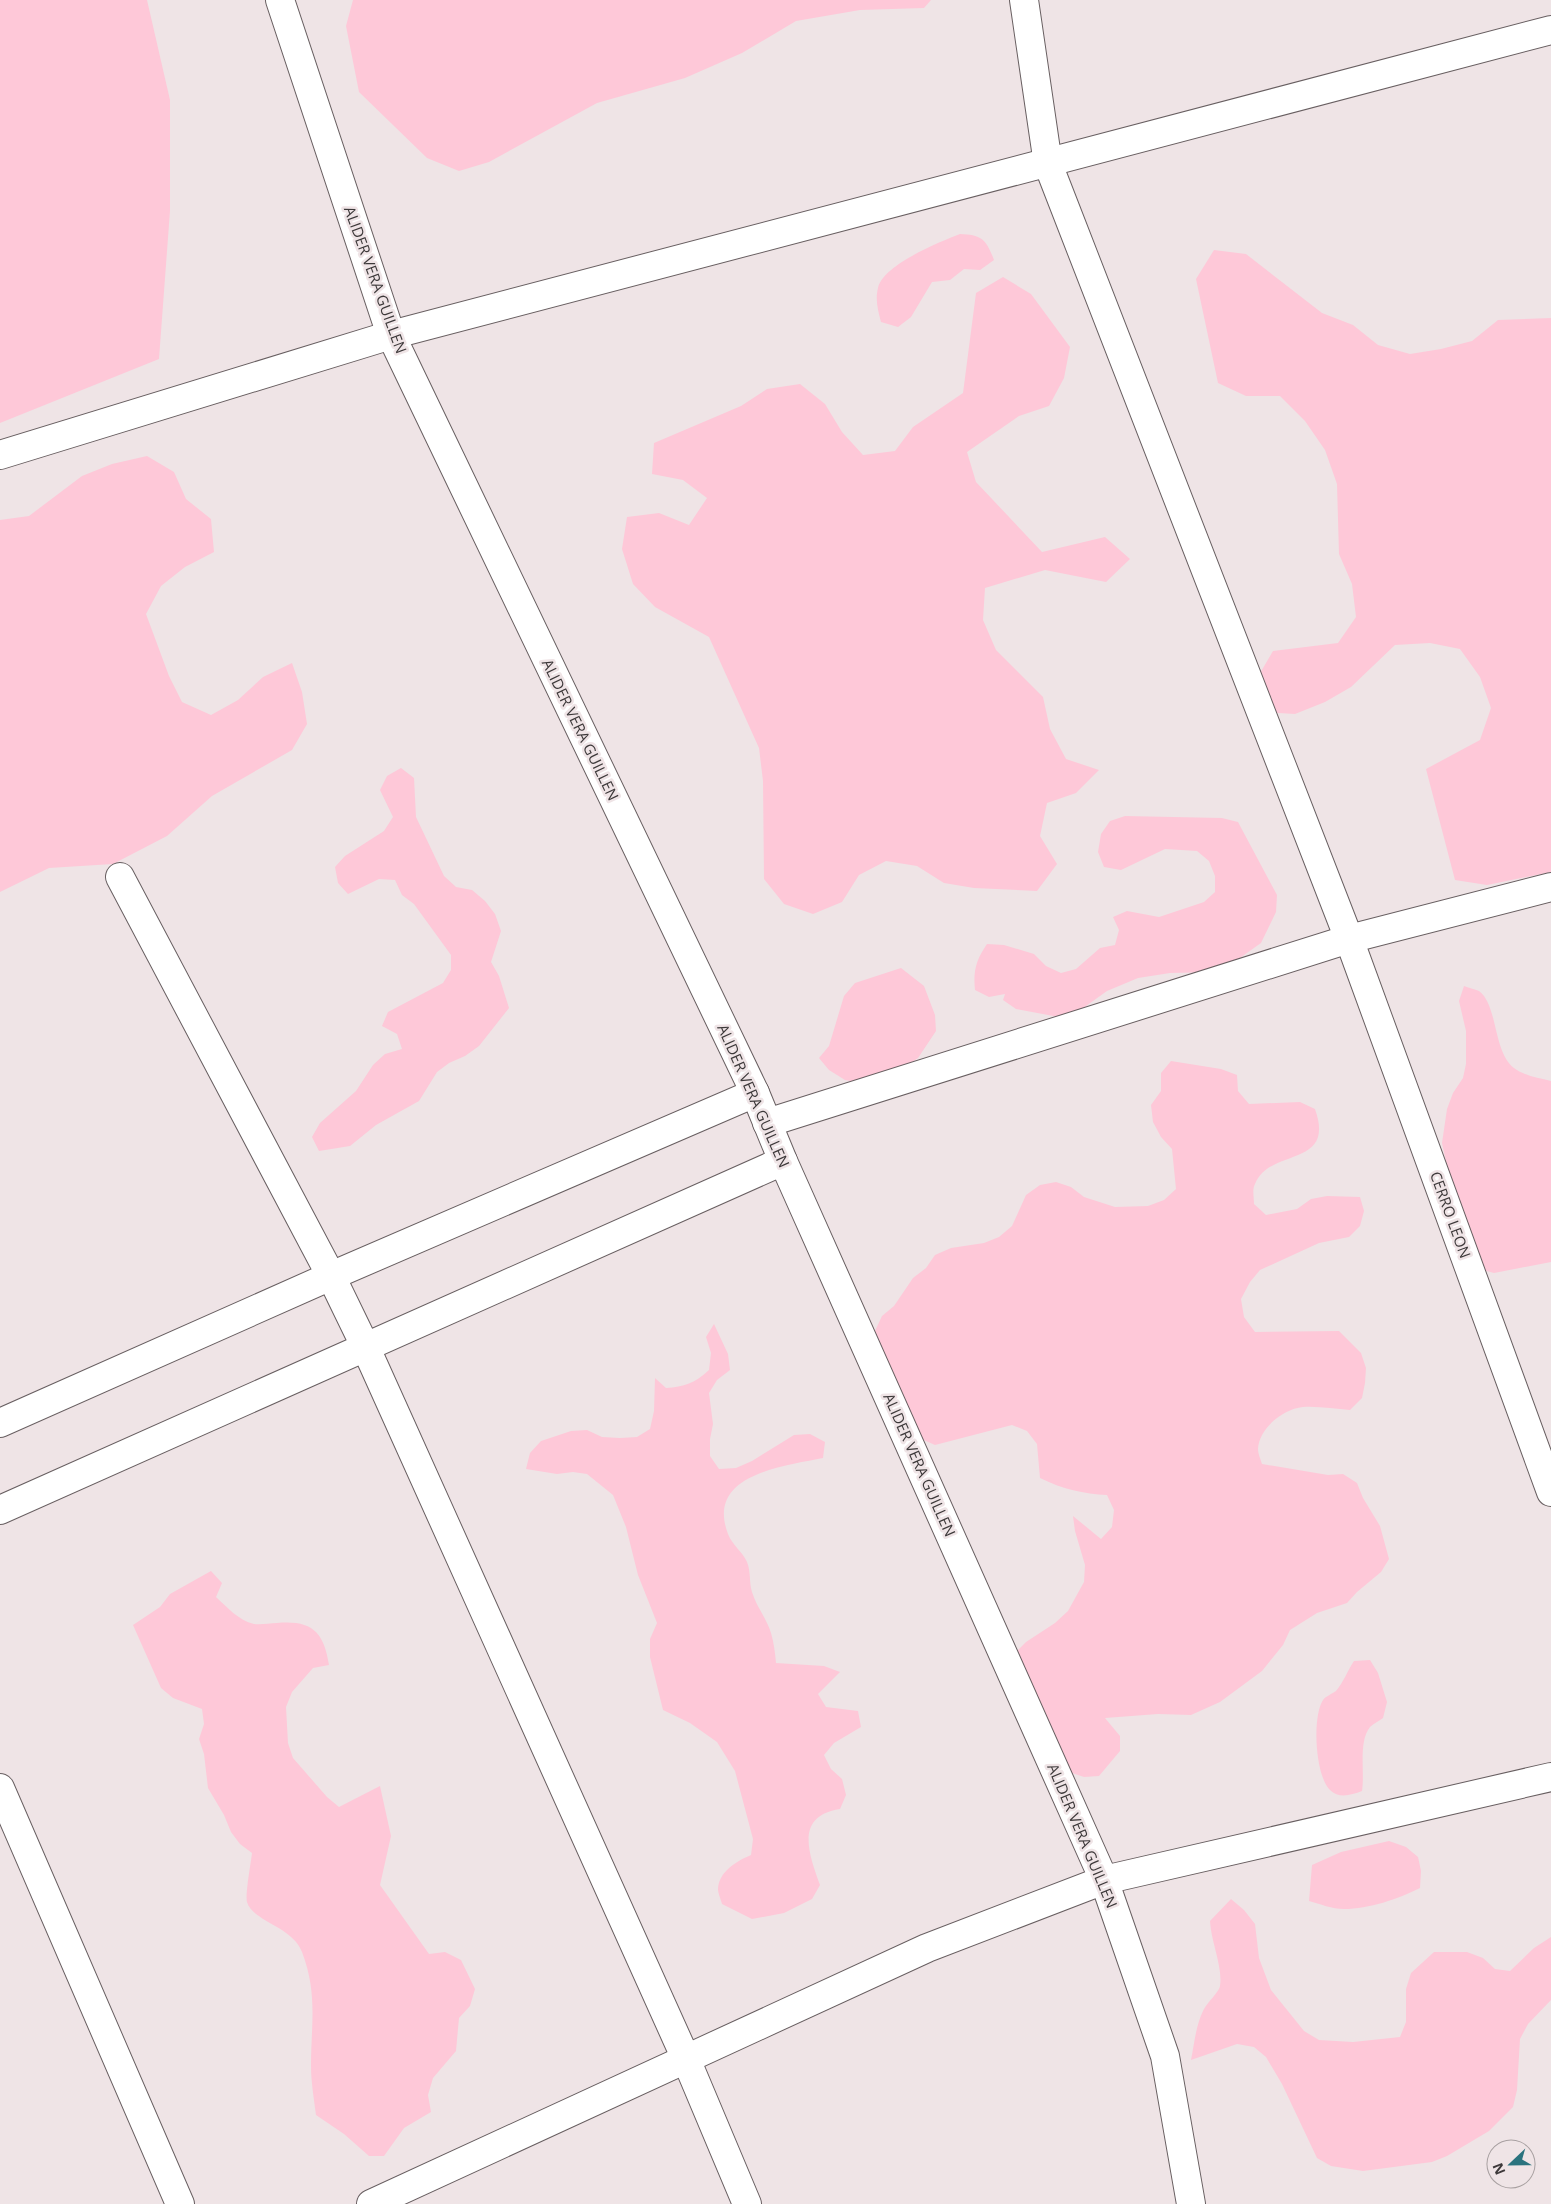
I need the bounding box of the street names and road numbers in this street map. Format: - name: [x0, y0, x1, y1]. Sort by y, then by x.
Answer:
- street label: ALIDER VERA GUILLEN: [340, 203, 412, 356]
- street label: ALIDER VERA GUILLEN: [538, 655, 624, 804]
- street label: ALIDER VERA GUILLEN: [713, 1021, 795, 1171]
- street label: CERRO LEON: [1426, 1168, 1476, 1261]
- street label: ALIDER VERA GUILLEN: [879, 1390, 961, 1540]
- street label: ALIDER VERA GUILLEN: [1043, 1760, 1122, 1911]

